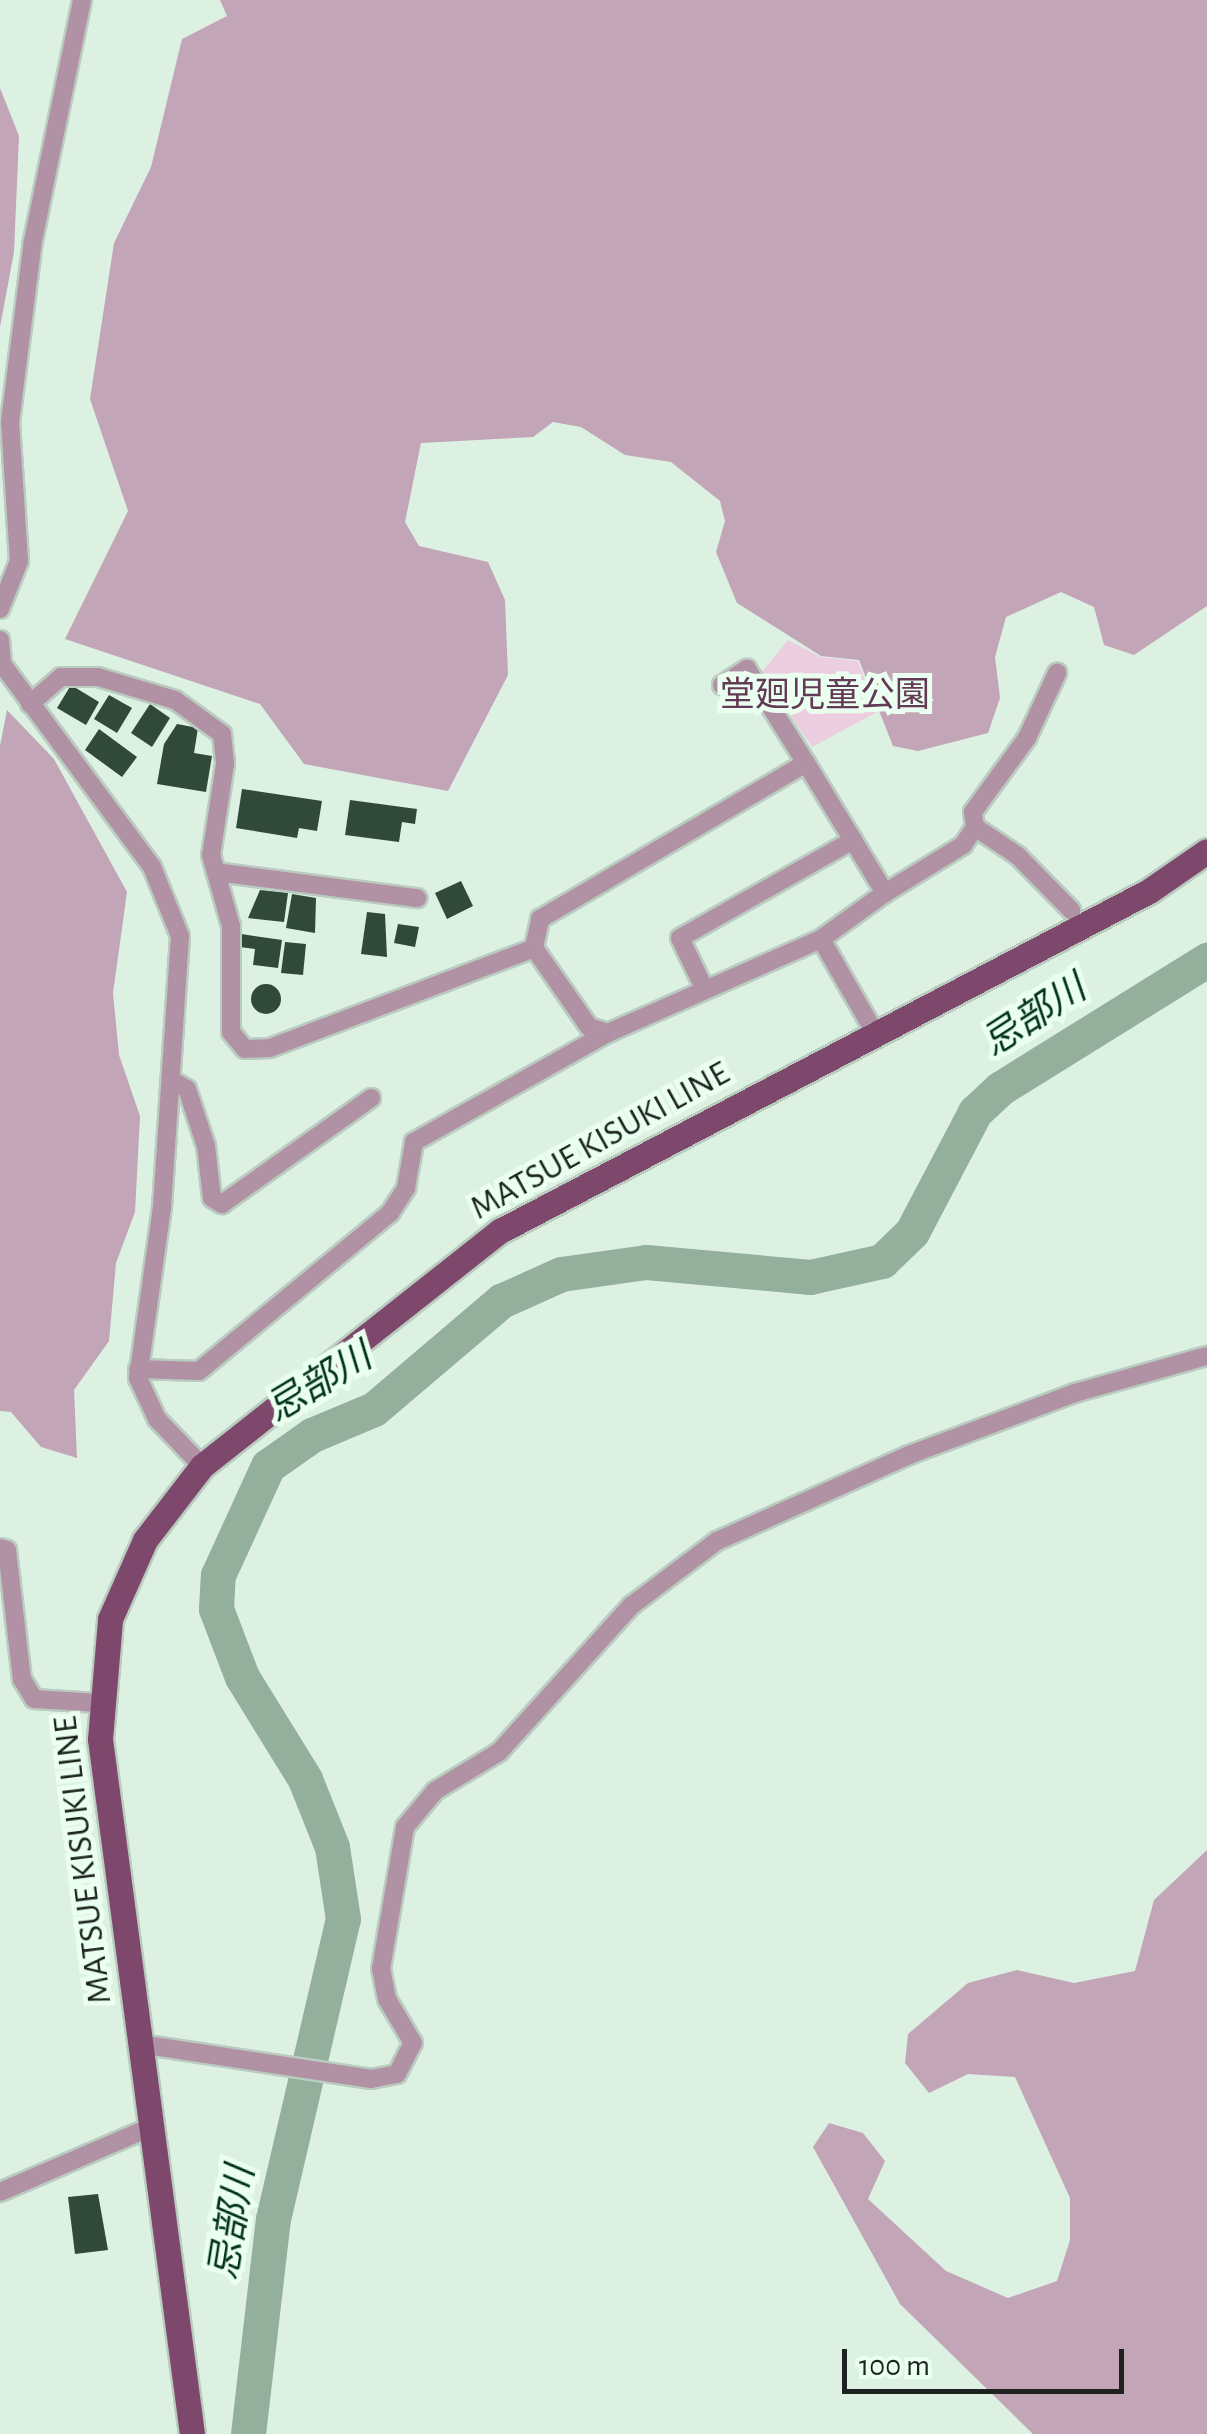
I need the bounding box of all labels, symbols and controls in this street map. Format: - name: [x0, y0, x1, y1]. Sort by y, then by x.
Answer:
- park label: 堂廻児童公園: [720, 675, 930, 717]
- water label: 忌部川: [975, 967, 1095, 1067]
- street label: MATSUE KISUKI LINE: [463, 1052, 737, 1230]
- water label: 忌部川: [259, 1335, 381, 1433]
- street label: MATSUE KISUKI LINE: [45, 1714, 121, 2006]
- water label: 忌部川: [203, 2163, 265, 2283]
- scale bar: [847, 2329, 1130, 2391]
- text: 100 m: [859, 2351, 930, 2381]

